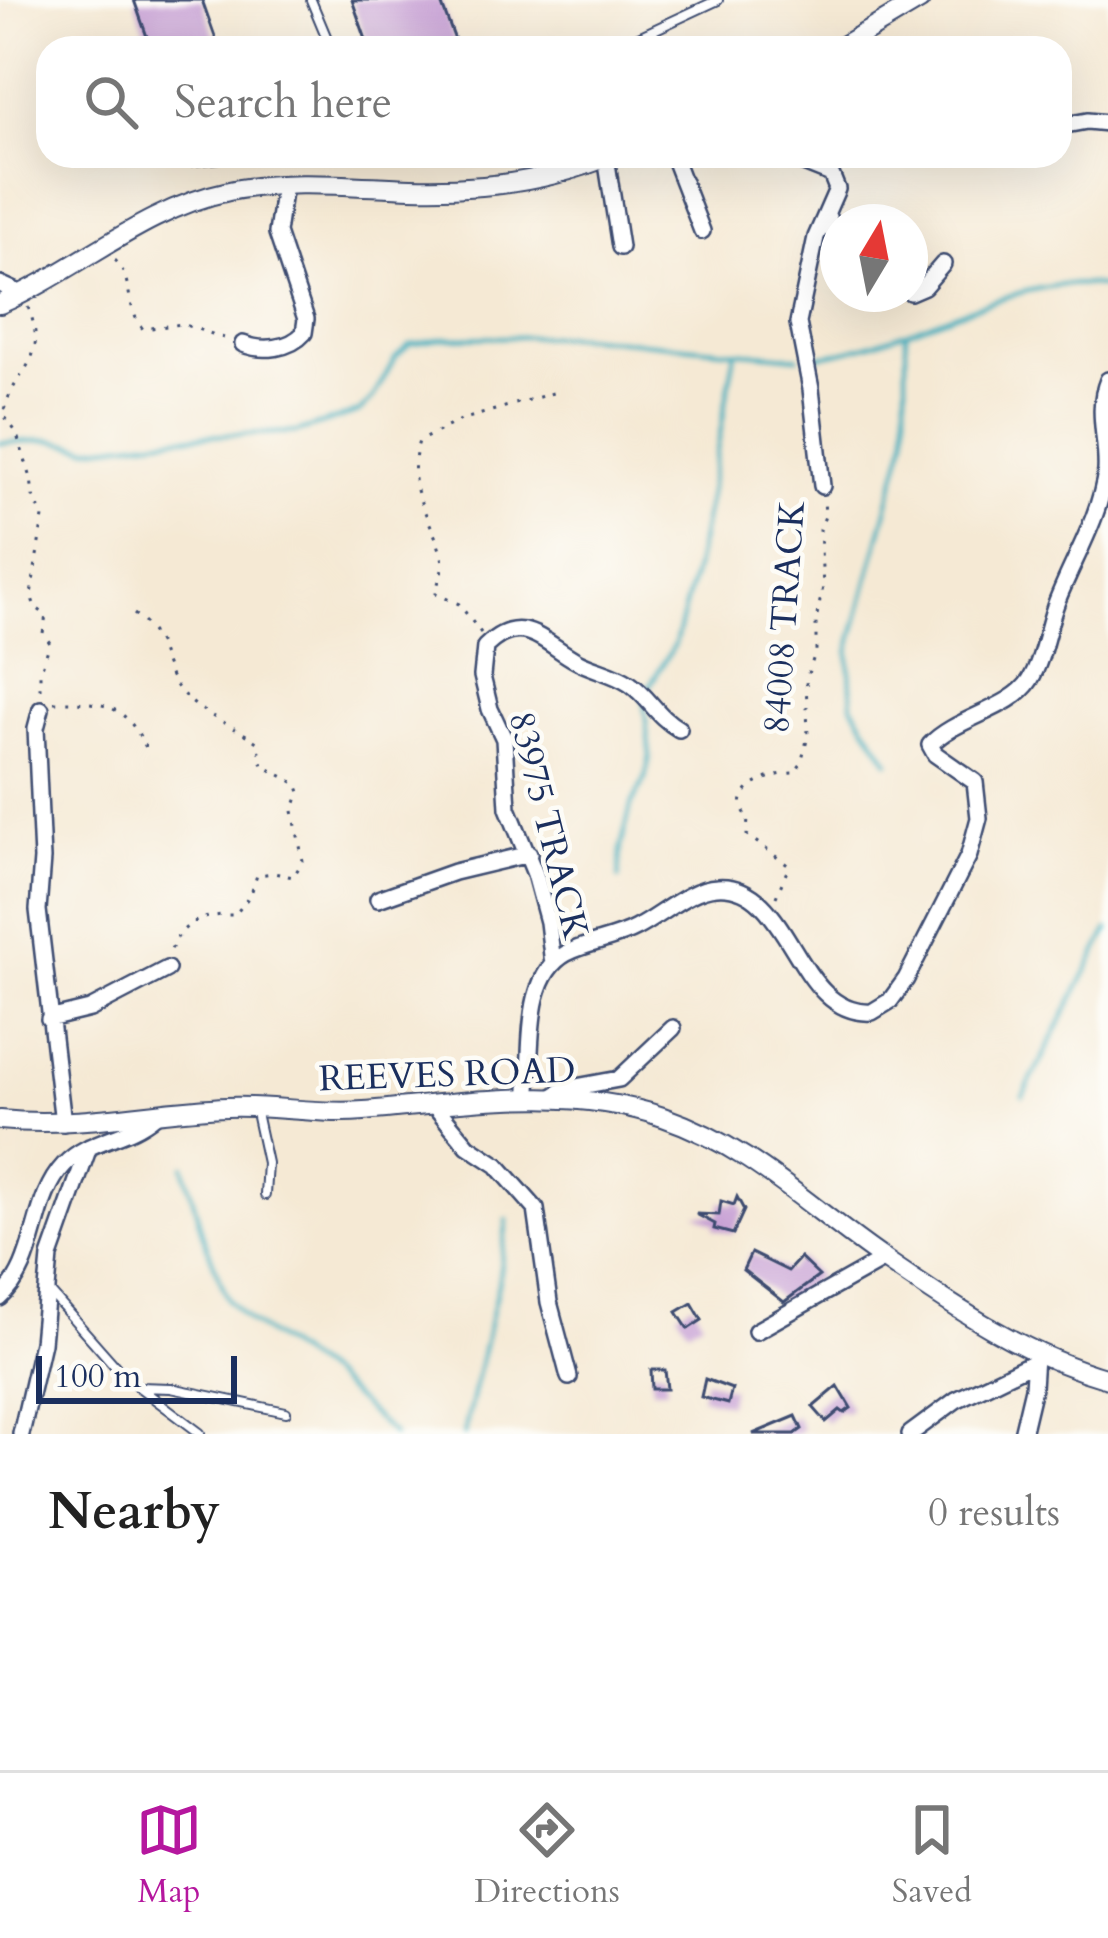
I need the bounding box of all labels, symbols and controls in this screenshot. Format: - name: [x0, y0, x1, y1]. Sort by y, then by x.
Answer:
- search box: [36, 36, 1072, 168]
- icon: search: [78, 69, 144, 135]
- text: Search here: [174, 72, 392, 133]
- north arrow: [820, 204, 928, 312]
- street label: 84008 TRACK: [752, 499, 817, 735]
- street label: 83975 TRACK: [497, 706, 601, 945]
- street label: REEVES ROAD: [318, 1046, 576, 1103]
- scale bar: [36, 1350, 237, 1403]
- text: 100 m: [54, 1354, 141, 1399]
- text: Nearby: [48, 1477, 220, 1547]
- text: 0 results: [928, 1486, 1060, 1539]
- tab: Map: [136, 1797, 202, 1914]
- tab: Directions: [474, 1797, 620, 1914]
- tab: Saved: [892, 1797, 972, 1914]

